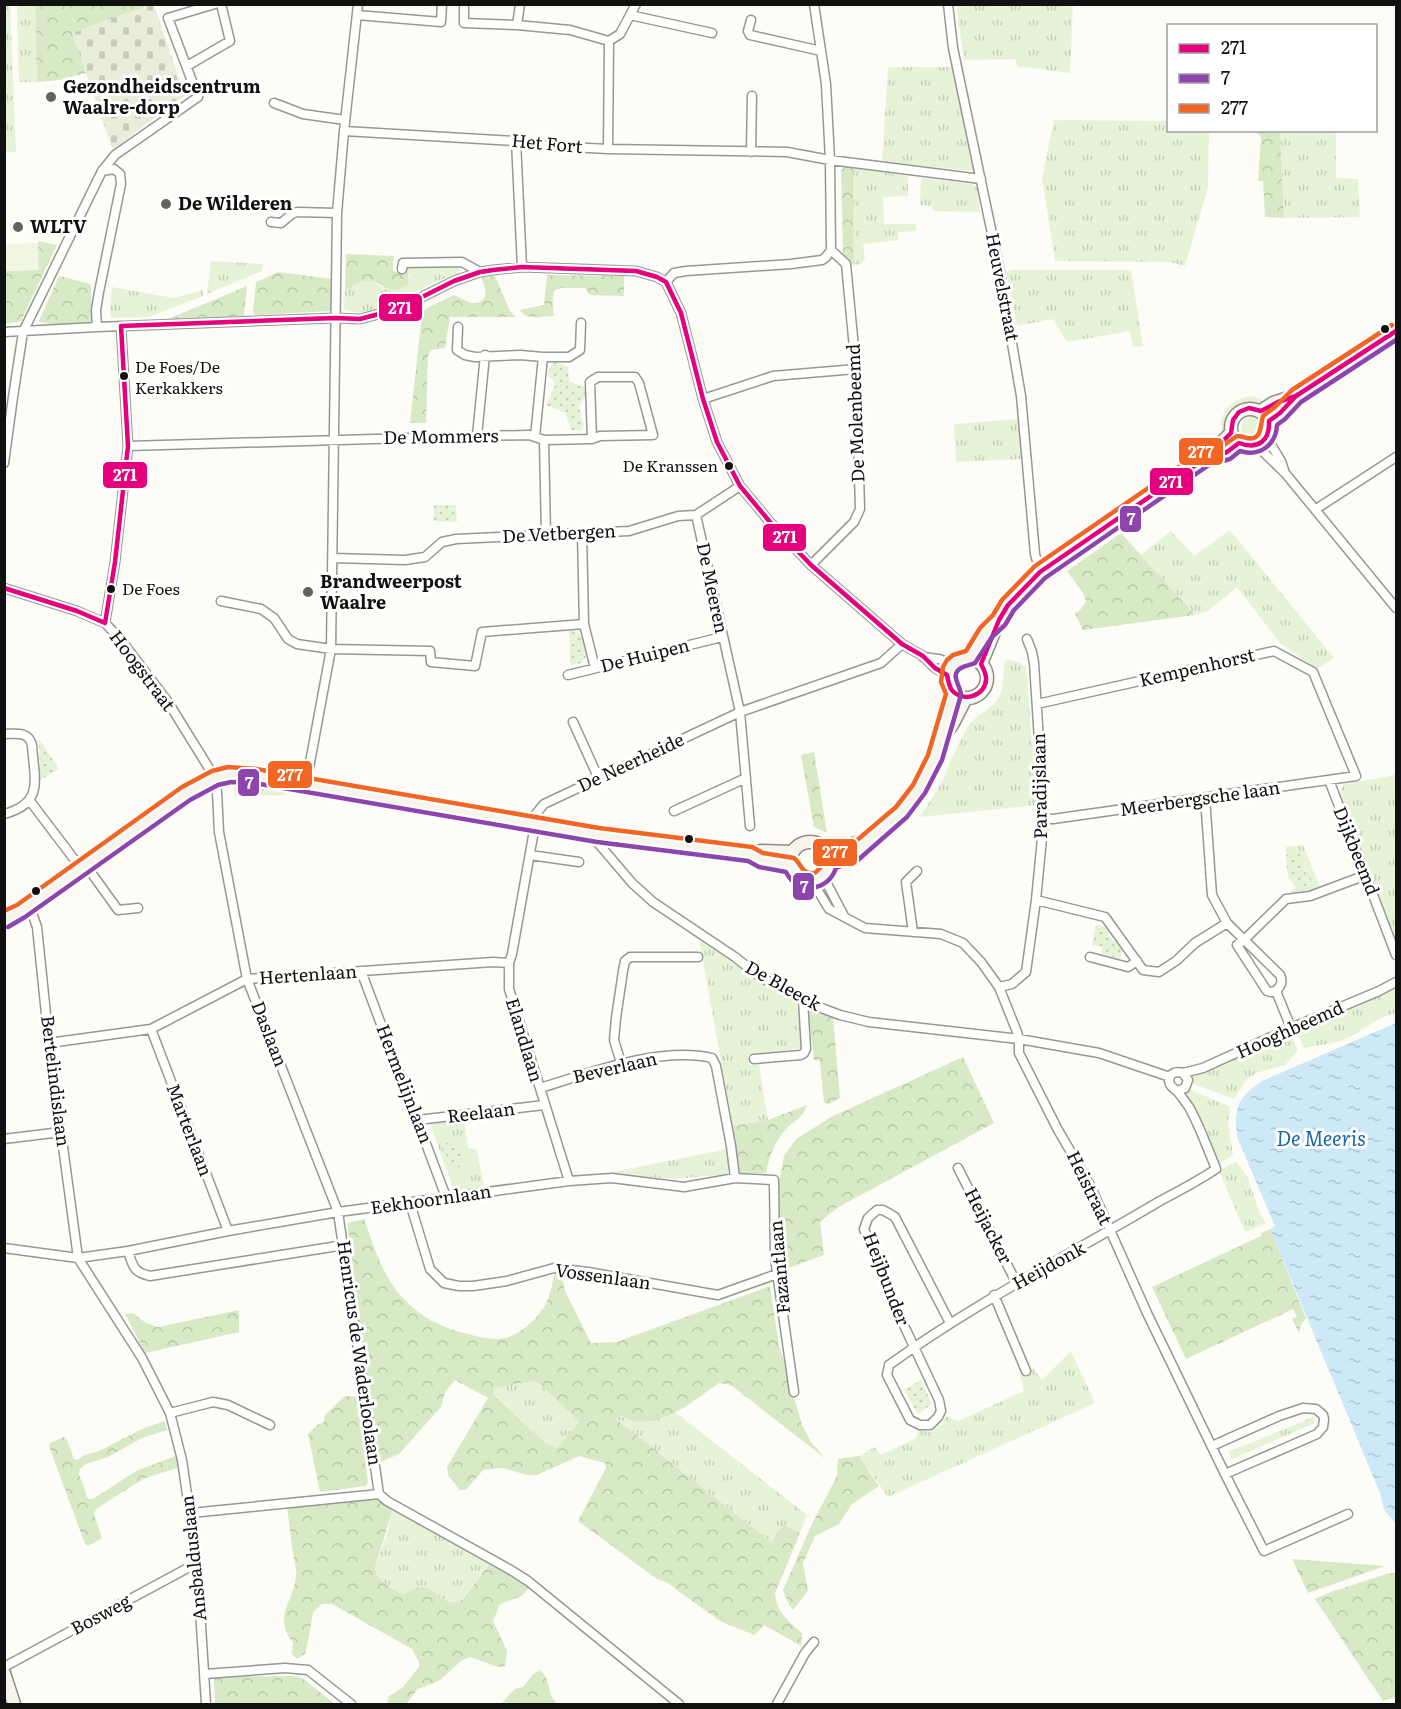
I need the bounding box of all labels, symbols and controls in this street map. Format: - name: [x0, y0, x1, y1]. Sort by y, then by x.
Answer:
- legend: [1167, 24, 1377, 132]
- text: 271: [1221, 33, 1246, 60]
- text: 7: [1221, 63, 1230, 90]
- place label: Gezondheidscentrum Waalre-dorp: [63, 72, 261, 120]
- marker: Gezondheidscentrum Waalre-dorp: [44, 90, 58, 104]
- text: 277: [1221, 93, 1248, 120]
- street label: Het Fort: [510, 126, 585, 159]
- place label: De Wilderen: [178, 189, 293, 216]
- marker: De Wilderen: [159, 197, 173, 211]
- place label: WLTV: [30, 212, 87, 239]
- marker: WLTV: [11, 220, 25, 234]
- street label: Heuvelstraat: [980, 230, 1027, 344]
- line badge: 271: [378, 293, 423, 322]
- text: 271: [388, 295, 412, 319]
- unlabelled marker: [1379, 323, 1391, 335]
- street label: De Molenbeemd: [839, 343, 870, 483]
- place label: De Foes/De Kerkakkers: [135, 354, 223, 399]
- marker: De Foes/De Kerkakkers: [118, 370, 130, 382]
- street label: De Mommers: [383, 421, 499, 450]
- line badge: 277: [1178, 437, 1224, 466]
- text: 277: [1188, 439, 1214, 463]
- place label: De Kranssen: [623, 453, 718, 477]
- marker: De Kranssen: [723, 460, 735, 472]
- line badge: 271: [102, 461, 148, 489]
- text: 271: [113, 462, 137, 486]
- line badge: 271: [1149, 467, 1194, 496]
- text: 271: [1159, 469, 1183, 493]
- line badge: 7: [1119, 505, 1142, 533]
- text: 7: [1127, 506, 1136, 530]
- street label: De Vetbergen: [501, 516, 617, 549]
- line badge: 271: [762, 523, 807, 552]
- text: 271: [773, 524, 797, 548]
- street label: De Meeren: [691, 540, 736, 636]
- place label: Brandweerpost Waalre: [320, 567, 462, 615]
- place label: De Foes: [122, 576, 180, 600]
- marker: De Foes: [105, 583, 117, 595]
- marker: Brandweerpost Waalre: [301, 585, 315, 599]
- street label: Hoogstraat: [104, 624, 183, 717]
- street label: De Huipen: [597, 630, 692, 679]
- street label: Kempenhorst: [1136, 640, 1258, 693]
- street label: De Neerheide: [573, 725, 688, 798]
- street label: Paradijslaan: [1024, 733, 1053, 839]
- line badge: 277: [267, 760, 313, 789]
- text: 277: [277, 762, 303, 786]
- line badge: 7: [237, 768, 260, 797]
- text: 7: [245, 770, 254, 794]
- street label: Meerbergsche laan: [1118, 773, 1282, 822]
- street label: Dijkbeemd: [1327, 802, 1387, 899]
- unlabelled marker: [683, 833, 695, 845]
- line badge: 277: [812, 838, 858, 867]
- text: 277: [822, 839, 848, 863]
- line badge: 7: [792, 872, 815, 901]
- text: 7: [800, 874, 809, 898]
- unlabelled marker: [30, 885, 42, 897]
- street label: De Bleeck: [741, 953, 827, 1017]
- street label: Hertenlaan: [258, 957, 358, 990]
- street label: Hooghbeemd: [1231, 993, 1347, 1064]
- street label: Elandlaan: [500, 994, 551, 1085]
- street label: Daslaan: [246, 997, 295, 1070]
- street label: Bertelindislaan: [35, 1014, 78, 1148]
- street label: Hermelijnlaan: [370, 1020, 441, 1147]
- street label: Beverlaan: [570, 1044, 659, 1089]
- street label: Marterlaan: [160, 1079, 220, 1180]
- street label: Reelaan: [445, 1094, 516, 1129]
- water label: De Meeris: [1276, 1122, 1366, 1152]
- street label: Heistraat: [1061, 1146, 1120, 1230]
- street label: Eekhoornlaan: [369, 1177, 493, 1220]
- street label: Heijacker: [959, 1182, 1020, 1269]
- street label: Fazantlaan: [761, 1219, 796, 1315]
- street label: Heijbunder: [857, 1228, 918, 1330]
- street label: Heijdonk: [1007, 1233, 1091, 1296]
- street label: Henricus de Waderloolaan: [331, 1238, 390, 1467]
- street label: Vossenlaan: [554, 1255, 653, 1296]
- street label: Ansbalduslaan: [172, 1494, 213, 1622]
- street label: Bosweg: [65, 1586, 136, 1641]

